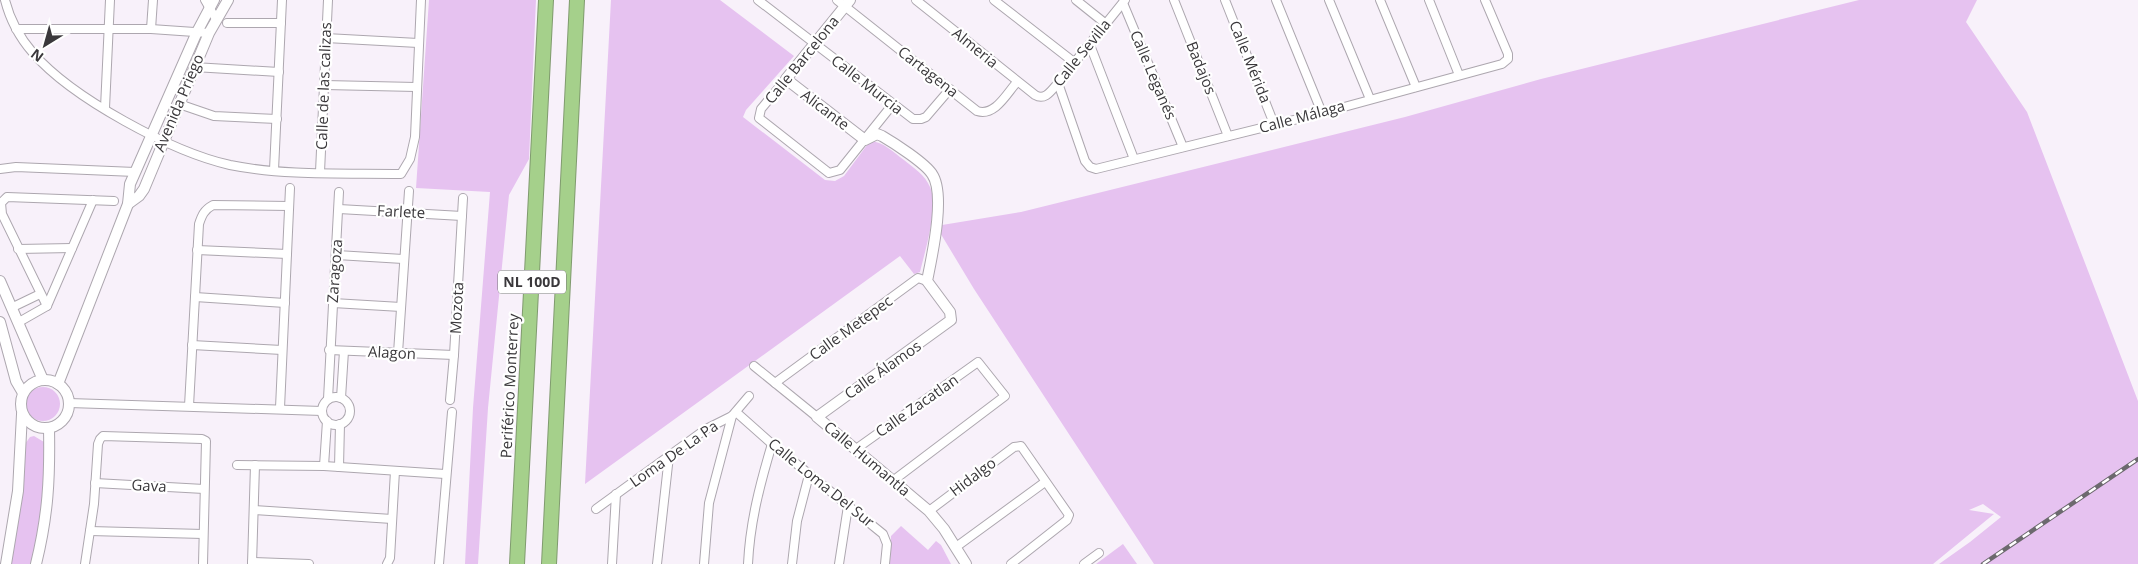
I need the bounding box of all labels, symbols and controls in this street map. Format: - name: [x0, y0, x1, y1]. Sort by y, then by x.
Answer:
- street label: Calle Barcelona: [760, 11, 843, 108]
- street label: Calle Sevilla: [1048, 14, 1115, 90]
- street label: Calle Mérida: [1225, 18, 1277, 106]
- north arrow: [20, 20, 70, 70]
- street label: Calle de las calizas: [311, 22, 335, 150]
- street label: Almeria: [948, 23, 1003, 72]
- street label: Calle Leganés: [1126, 27, 1182, 122]
- street label: Badajos: [1182, 38, 1222, 97]
- street label: Cartagena: [894, 41, 963, 101]
- text: N: [27, 45, 47, 67]
- street label: Calle Murcia: [828, 50, 908, 119]
- street label: Avenida Priego: [148, 51, 208, 155]
- street label: Alicante: [797, 85, 854, 134]
- street label: Calle Málaga: [1257, 95, 1347, 137]
- street label: Farlete: [376, 200, 426, 222]
- street label: Zaragoza: [322, 238, 346, 304]
- road number: NL 100D: [498, 270, 566, 294]
- street label: Mozota: [445, 281, 467, 335]
- street label: Calle Metepec: [805, 290, 896, 364]
- street label: Periférico Monterrey: [495, 313, 523, 459]
- street label: Calle Álamos: [840, 335, 925, 403]
- street label: Alagon: [368, 341, 417, 363]
- street label: Calle Zacatlan: [871, 369, 962, 441]
- street label: Loma De La Pa: [625, 415, 722, 491]
- street label: Calle Humantla: [820, 416, 915, 500]
- street label: Calle Loma Del Sur: [764, 433, 879, 531]
- street label: Hidalgo: [945, 452, 1000, 500]
- street label: Gava: [131, 474, 167, 496]

